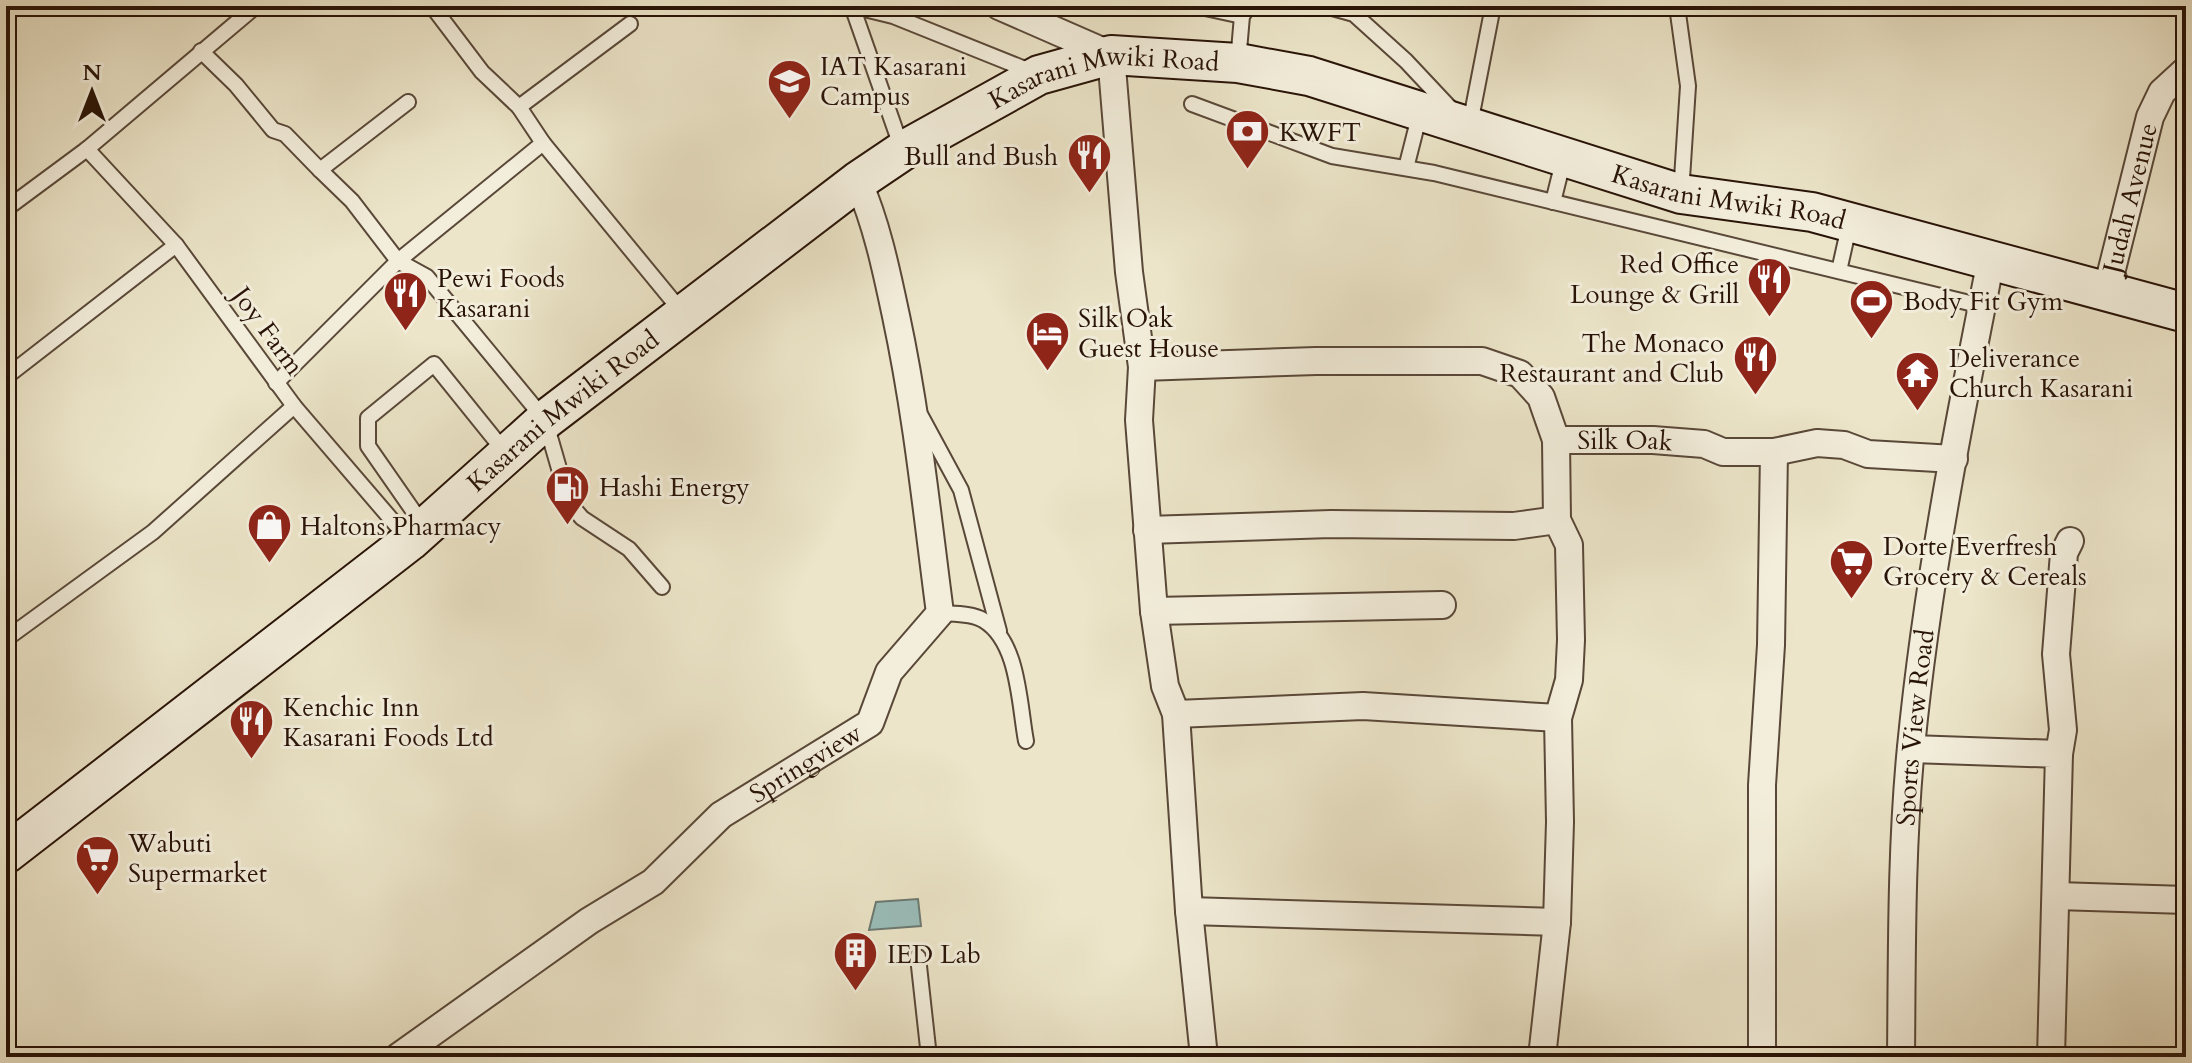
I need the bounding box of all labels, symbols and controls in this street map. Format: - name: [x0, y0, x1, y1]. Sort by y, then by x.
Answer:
- street label: Kasarani Mwiki Road: [982, 37, 1220, 117]
- place label: IAT Kasarani Campus: [820, 49, 967, 114]
- north arrow: [52, 52, 132, 132]
- school or university icon: IAT Kasarani Campus: [765, 57, 813, 120]
- text: N: [82, 58, 102, 88]
- bank icon: KWFT: [1224, 108, 1272, 171]
- place label: KWFT: [1279, 115, 1361, 150]
- street label: Judah Avenue: [2093, 119, 2165, 281]
- restaurant icon: Bull and Bush: [1065, 132, 1113, 195]
- place label: Bull and Bush: [904, 139, 1058, 174]
- street label: Kasarani Mwiki Road: [1607, 156, 1850, 238]
- place label: Red Office Lounge & Grill: [1570, 247, 1739, 312]
- restaurant icon: Red Office Lounge & Grill: [1746, 255, 1794, 318]
- place label: Pewi Foods Kasarani: [437, 261, 565, 326]
- restaurant icon: Pewi Foods Kasarani: [382, 269, 430, 332]
- street label: Joy Farm: [222, 277, 312, 382]
- sports icon: Body Fit Gym: [1848, 277, 1896, 340]
- place label: Body Fit Gym: [1903, 284, 2063, 319]
- place label: Silk Oak Guest House: [1078, 301, 1219, 366]
- hotel icon: Silk Oak Guest House: [1023, 309, 1071, 372]
- street label: Kasarani Mwiki Road: [459, 322, 666, 499]
- place label: The Monaco Restaurant and Club: [1500, 326, 1724, 391]
- restaurant icon: The Monaco Restaurant and Club: [1731, 334, 1779, 397]
- place label: Deliverance Church Kasarani: [1949, 341, 2133, 406]
- temple icon: Deliverance Church Kasarani: [1894, 349, 1942, 412]
- street label: Silk Oak: [1577, 422, 1674, 459]
- fuel station icon: Hashi Energy: [544, 463, 592, 526]
- place label: Hashi Energy: [599, 470, 750, 505]
- shop icon: Haltons Pharmacy: [245, 502, 293, 565]
- place label: Haltons Pharmacy: [300, 509, 502, 544]
- place label: Dorte Everfresh Grocery & Cereals: [1883, 529, 2087, 594]
- supermarket icon: Dorte Everfresh Grocery & Cereals: [1828, 537, 1876, 600]
- street label: Sports View Road: [1888, 627, 1942, 827]
- place label: Kenchic Inn Kasarani Foods Ltd: [283, 690, 494, 755]
- restaurant icon: Kenchic Inn Kasarani Foods Ltd: [228, 698, 276, 761]
- street label: Springview: [742, 715, 868, 811]
- place label: Wabuti Supermarket: [127, 826, 267, 891]
- supermarket icon: Wabuti Supermarket: [73, 834, 121, 897]
- building icon: IED Lab: [832, 930, 880, 993]
- place label: IED Lab: [887, 937, 981, 972]

